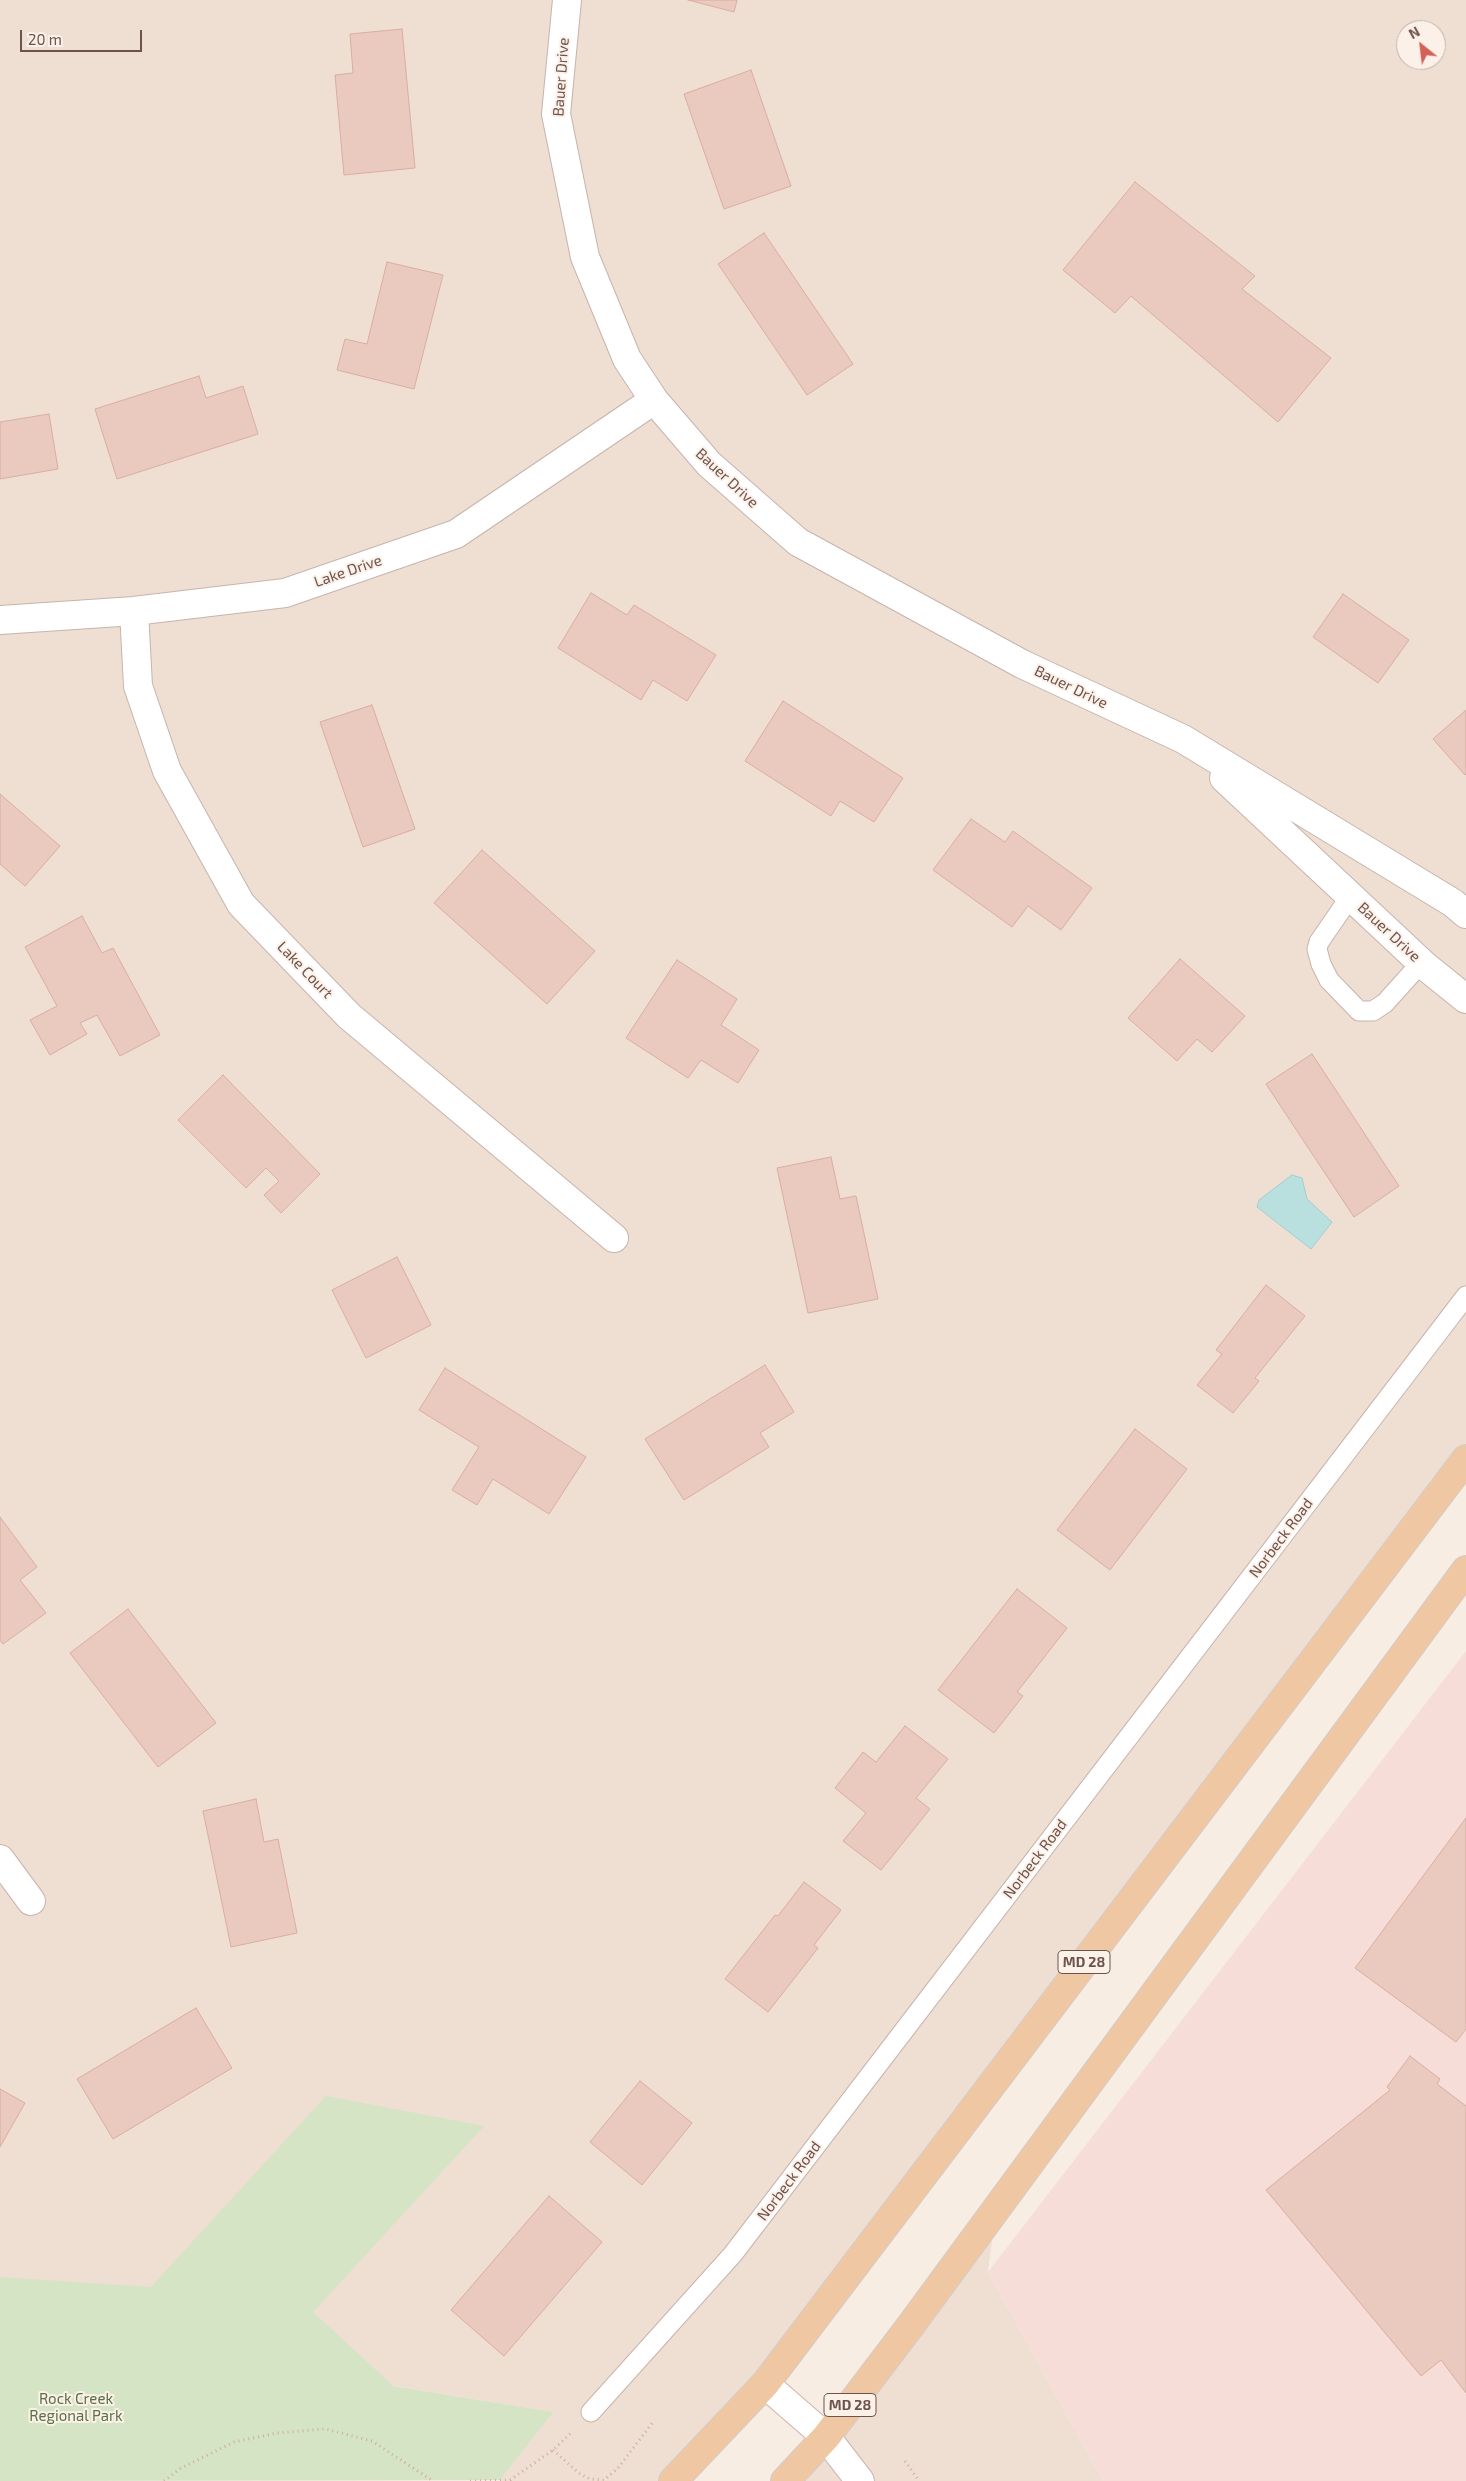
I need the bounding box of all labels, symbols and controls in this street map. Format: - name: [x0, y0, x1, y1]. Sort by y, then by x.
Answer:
- scale bar: [22, 20, 145, 52]
- north arrow: [1396, 20, 1446, 70]
- text: N: [1405, 22, 1423, 42]
- text: 20 m: [28, 30, 62, 48]
- street label: Bauer Drive: [549, 37, 573, 117]
- street label: Bauer Drive: [692, 444, 762, 512]
- street label: Lake Drive: [312, 551, 384, 591]
- street label: Bauer Drive: [1032, 662, 1110, 712]
- street label: Bauer Drive: [1354, 898, 1424, 966]
- street label: Lake Court: [273, 938, 337, 1002]
- street label: Norbeck Road: [1245, 1495, 1317, 1581]
- street label: Norbeck Road: [999, 1816, 1071, 1902]
- road number: MD 28: [1058, 1950, 1110, 1974]
- street label: Norbeck Road: [753, 2138, 825, 2224]
- park label: Rock Creek Regional Park: [29, 2390, 123, 2425]
- road number: MD 28: [824, 2394, 876, 2416]

